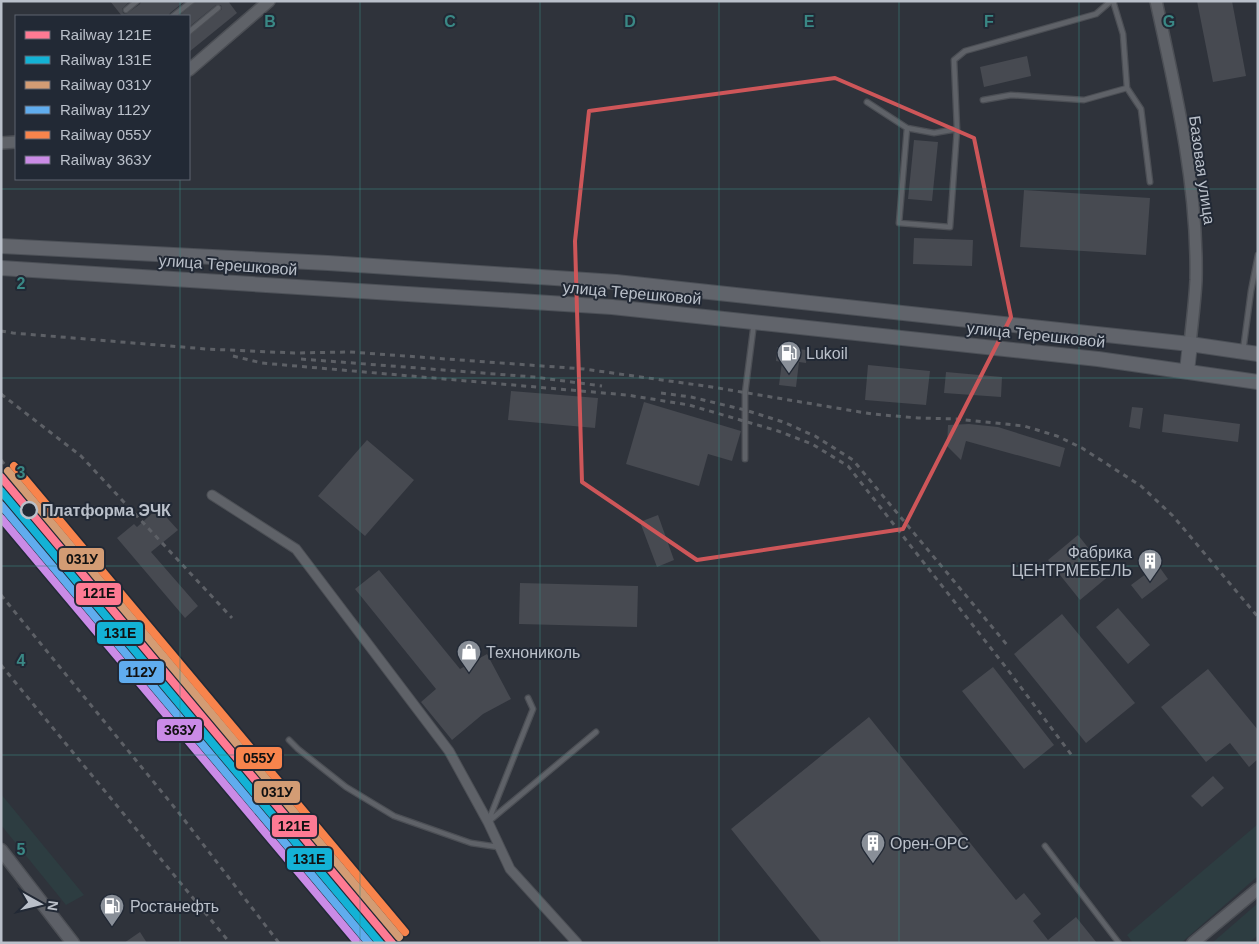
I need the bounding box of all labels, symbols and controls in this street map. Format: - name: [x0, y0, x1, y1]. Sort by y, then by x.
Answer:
- text: B: [264, 13, 276, 30]
- text: C: [444, 13, 456, 30]
- text: D: [624, 13, 636, 30]
- text: E: [804, 13, 815, 30]
- text: F: [984, 13, 994, 30]
- text: G: [1163, 13, 1175, 30]
- legend: [15, 15, 190, 180]
- text: Railway 121Е: [60, 26, 152, 43]
- text: Railway 131Е: [60, 51, 152, 68]
- text: Railway 031У: [60, 76, 152, 93]
- text: Railway 112У: [60, 101, 151, 118]
- street label: Базовая улица: [1186, 115, 1218, 226]
- text: Railway 055У: [60, 126, 152, 143]
- text: Railway 363У: [60, 151, 152, 168]
- street label: улица Терешковой: [158, 252, 298, 278]
- text: 2: [17, 275, 26, 292]
- street label: улица Терешковой: [562, 278, 702, 308]
- street label: улица Терешковой: [966, 319, 1106, 351]
- fuel station icon: Lukoil: [776, 340, 802, 374]
- place label: Lukoil: [806, 345, 848, 362]
- text: 3: [17, 464, 26, 481]
- marker: Платформа ЭЧК: [20, 501, 38, 519]
- place label: Платформа ЭЧК: [42, 502, 171, 519]
- place label: Фабрика ЦЕНТРМЕБЕЛЬ: [1012, 544, 1132, 579]
- line badge: 031У: [58, 547, 105, 571]
- building icon: Фабрика ЦЕНТРМЕБЕЛЬ: [1137, 548, 1163, 582]
- text: 031У: [66, 551, 98, 567]
- line badge: 121Е: [75, 582, 122, 606]
- text: 121Е: [83, 585, 115, 601]
- line badge: 131Е: [96, 621, 144, 645]
- text: 131Е: [104, 625, 136, 641]
- shop icon: Технониколь: [456, 639, 482, 673]
- place label: Технониколь: [486, 644, 580, 661]
- text: 4: [17, 652, 26, 669]
- line badge: 112У: [118, 660, 165, 684]
- text: 112У: [125, 664, 157, 680]
- line badge: 363У: [156, 718, 203, 742]
- text: 363У: [164, 722, 196, 738]
- line badge: 055У: [235, 746, 283, 770]
- text: 055У: [243, 750, 275, 766]
- line badge: 031У: [253, 780, 301, 804]
- text: 031У: [261, 784, 293, 800]
- line badge: 121Е: [271, 814, 318, 838]
- text: 121Е: [278, 818, 310, 834]
- building icon: Орен-ОРС: [860, 830, 886, 864]
- place label: Орен-ОРС: [890, 835, 969, 852]
- text: 5: [17, 841, 26, 858]
- line badge: 131Е: [286, 847, 333, 871]
- text: 131Е: [293, 851, 325, 867]
- north arrow: [15, 879, 65, 929]
- fuel station icon: Ростанефть: [99, 893, 125, 927]
- place label: Ростанефть: [130, 898, 219, 915]
- text: N: [44, 900, 62, 912]

